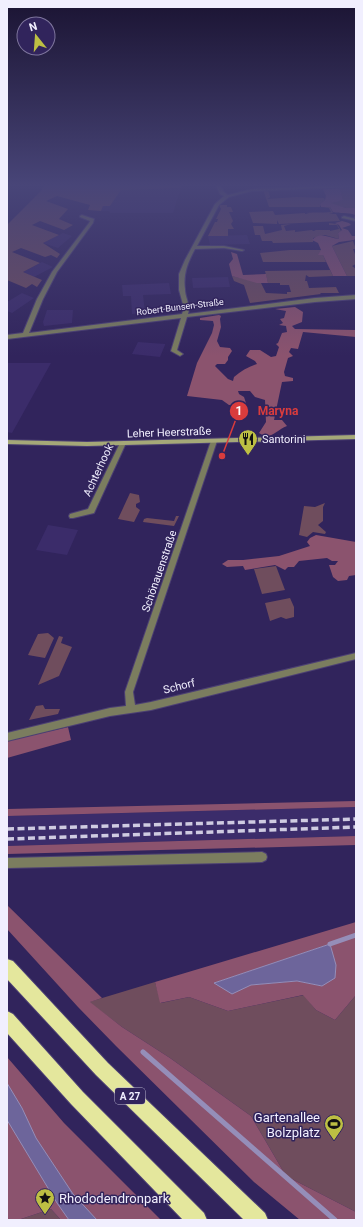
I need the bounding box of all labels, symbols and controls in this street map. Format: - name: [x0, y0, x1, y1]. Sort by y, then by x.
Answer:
- north arrow: [16, 16, 56, 56]
- text: N: [28, 19, 39, 34]
- street label: Robert-Bunsen-Straße: [136, 297, 224, 317]
- callout: Maryna: [229, 399, 306, 423]
- text: 1: [236, 404, 242, 418]
- text: Maryna: [258, 404, 299, 418]
- street label: Leher Heerstraße: [127, 425, 212, 440]
- restaurant icon: Santorini: [237, 428, 259, 456]
- place label: Santorini: [262, 433, 306, 446]
- street label: Achterhook: [81, 442, 116, 498]
- street label: Schönauenstraße: [139, 528, 180, 614]
- street label: Schorf: [162, 676, 197, 697]
- road number: A 27: [115, 1088, 145, 1104]
- place label: Gartenallee Bolzplatz: [254, 1110, 321, 1140]
- sports icon: Gartenallee Bolzplatz: [323, 1113, 345, 1141]
- place icon: Rhododendronpark: [34, 1187, 56, 1215]
- place label: Rhododendronpark: [59, 1191, 170, 1206]

